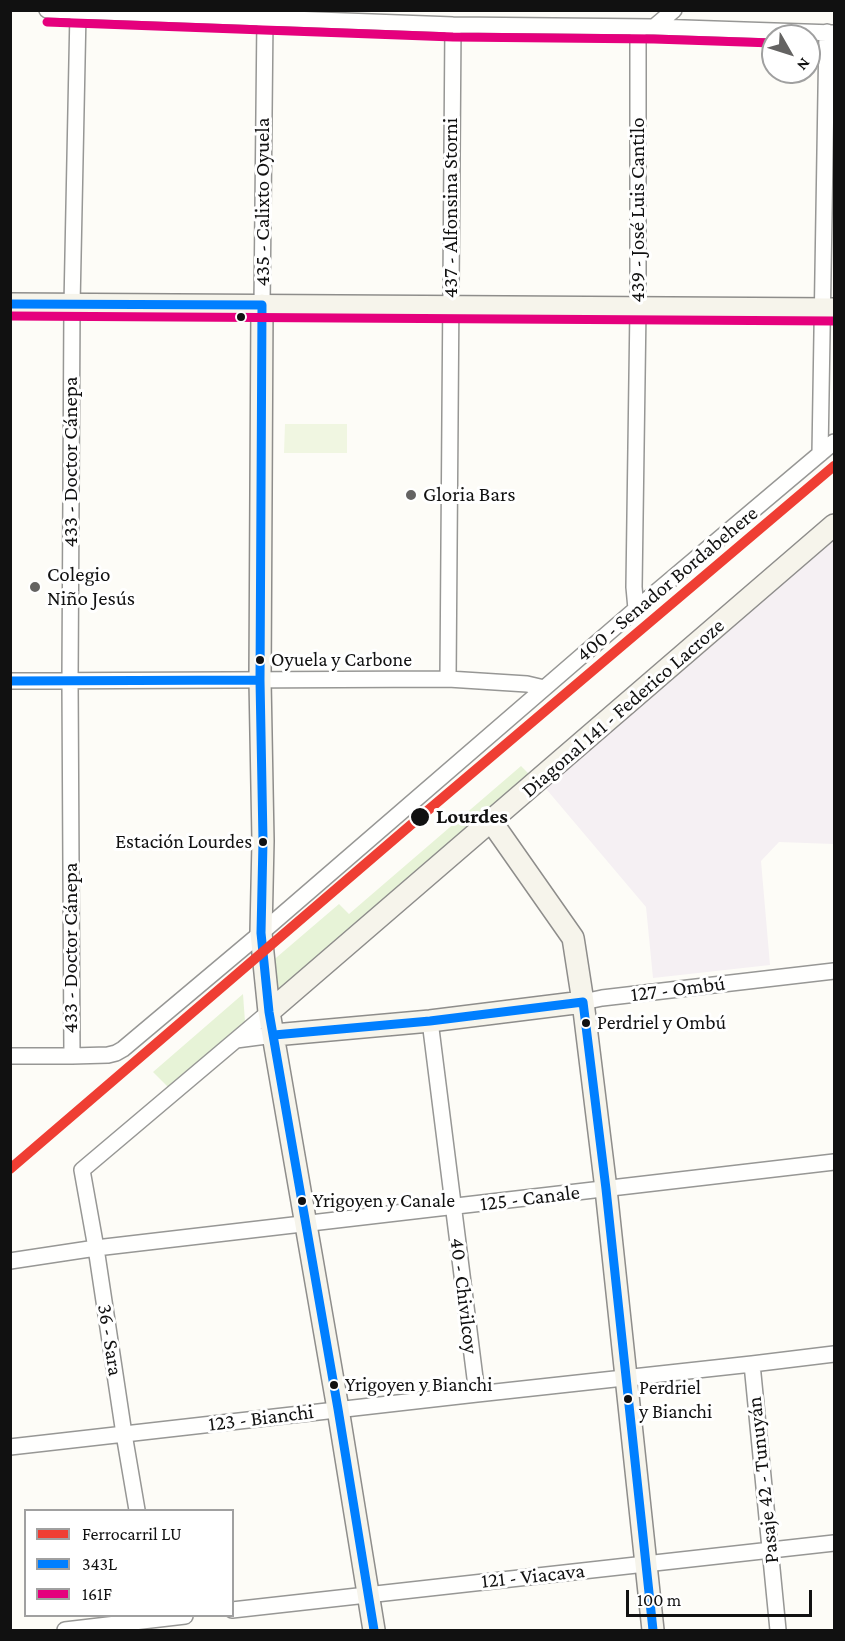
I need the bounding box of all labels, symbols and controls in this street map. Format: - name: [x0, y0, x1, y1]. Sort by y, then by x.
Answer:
- north arrow: [761, 24, 821, 84]
- text: N: [794, 55, 814, 74]
- street label: 435 - Calixto Oyuela: [250, 117, 276, 287]
- street label: 439 - José Luis Cantilo: [625, 117, 651, 303]
- street label: 437 - Alfonsina Storni: [438, 118, 464, 298]
- unlabelled marker: [235, 311, 247, 323]
- street label: 433 - Doctor Cánepa: [58, 377, 84, 547]
- place label: Gloria Bars: [423, 482, 516, 508]
- marker: Gloria Bars: [404, 488, 418, 502]
- street label: 400 - Senador Bordabehere: [571, 501, 763, 667]
- place label: Colegio Niño Jesús: [47, 562, 135, 612]
- marker: Colegio Niño Jesús: [28, 580, 42, 594]
- street label: Diagonal 141 - Federico Lacroze: [517, 613, 729, 803]
- place label: Oyuela y Carbone: [271, 648, 412, 672]
- marker: Oyuela y Carbone: [254, 654, 266, 666]
- place label: Lourdes: [436, 804, 508, 830]
- marker: Lourdes: [409, 806, 431, 828]
- place label: Estación Lourdes: [115, 830, 252, 854]
- marker: Estación Lourdes: [257, 836, 269, 848]
- street label: 433 - Doctor Cánepa: [58, 863, 84, 1033]
- street label: 127 - Ombú: [629, 971, 727, 1007]
- place label: Perdriel y Ombú: [597, 1011, 726, 1035]
- marker: Perdriel y Ombú: [580, 1017, 592, 1029]
- street label: 125 - Canale: [479, 1179, 581, 1217]
- place label: Yrigoyen y Canale: [313, 1189, 455, 1213]
- marker: Yrigoyen y Canale: [296, 1195, 308, 1207]
- street label: 40 - Chivilcoy: [444, 1237, 484, 1355]
- street label: 36 - Sara: [92, 1302, 128, 1378]
- place label: Yrigoyen y Bianchi: [345, 1373, 492, 1397]
- place label: Perdriel y Bianchi: [639, 1376, 712, 1423]
- marker: Yrigoyen y Bianchi: [328, 1379, 340, 1391]
- marker: Perdriel y Bianchi: [622, 1393, 634, 1405]
- street label: Pasaje 42 - Tunuyán: [742, 1395, 784, 1565]
- street label: 123 - Bianchi: [207, 1399, 315, 1437]
- legend: [24, 1509, 234, 1617]
- text: Ferrocarril LU: [82, 1524, 182, 1544]
- text: 343L: [82, 1554, 117, 1574]
- street label: 121 - Viacava: [480, 1558, 586, 1594]
- scale bar: [629, 1578, 815, 1616]
- text: 161F: [82, 1584, 112, 1604]
- text: 100 m: [637, 1590, 681, 1610]

